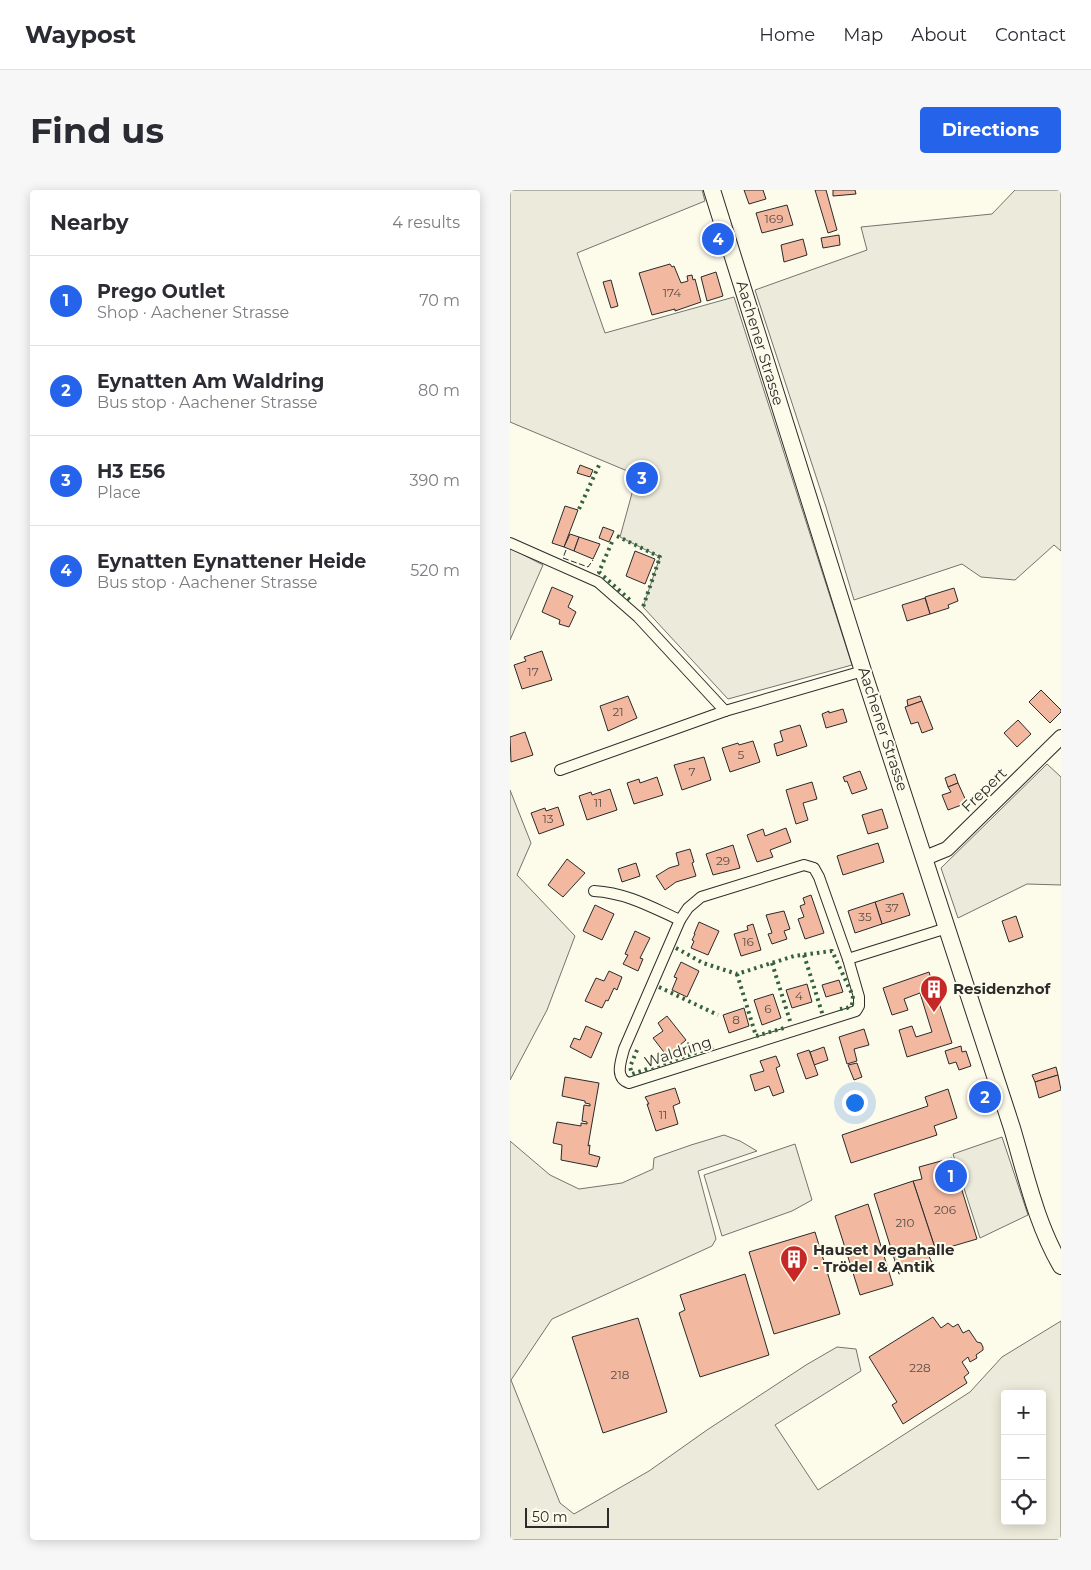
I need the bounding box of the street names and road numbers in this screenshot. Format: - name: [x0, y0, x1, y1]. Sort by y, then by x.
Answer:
- street label: Aachener Strasse: [732, 278, 789, 408]
- street label: Aachener Strasse: [854, 664, 913, 793]
- street label: Frepert: [957, 763, 1010, 816]
- street label: Waldring: [642, 1032, 714, 1071]

